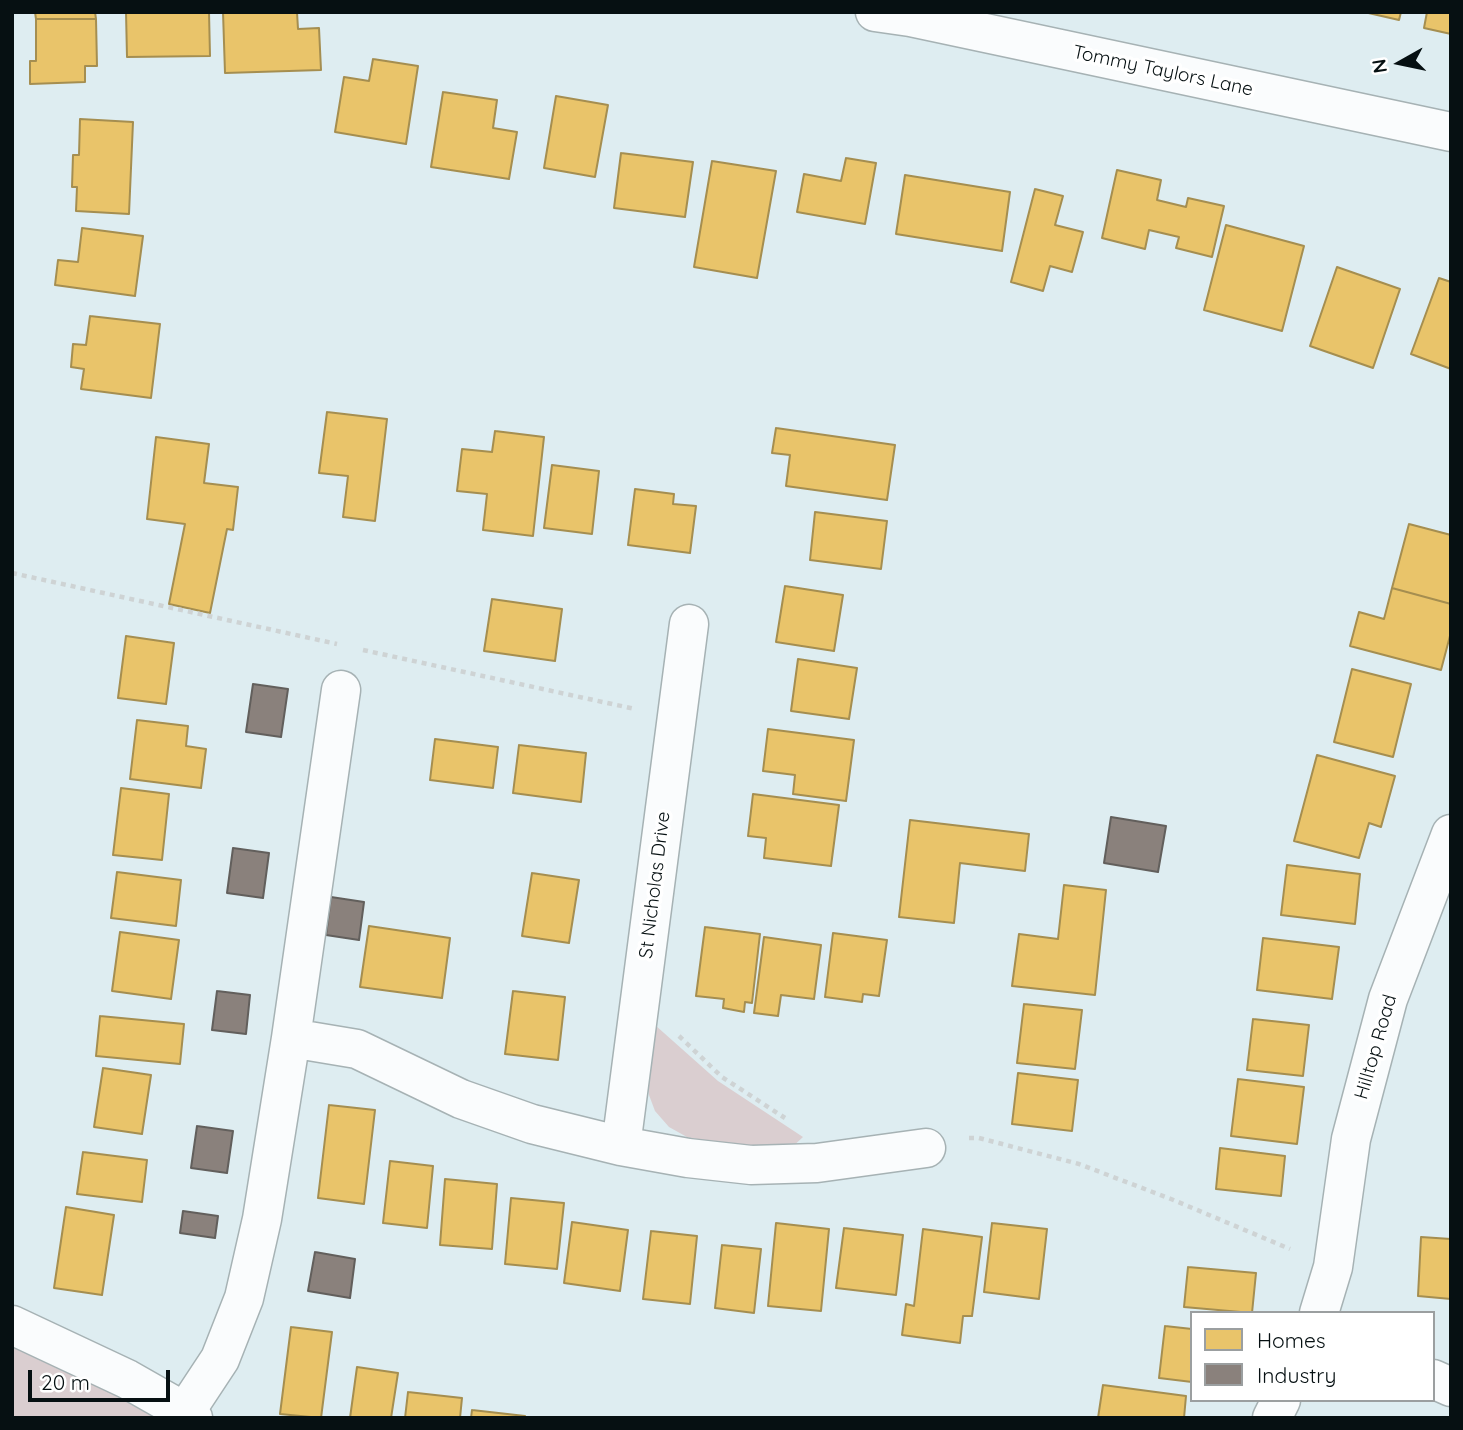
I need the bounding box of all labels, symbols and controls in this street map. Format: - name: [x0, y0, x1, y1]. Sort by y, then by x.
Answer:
- north arrow: [1365, 28, 1435, 98]
- street label: Tommy Taylors Lane: [1071, 41, 1255, 101]
- text: N: [1366, 58, 1392, 75]
- street label: St Nicholas Drive: [635, 810, 675, 960]
- street label: Hilltop Road: [1350, 992, 1402, 1102]
- legend: [1190, 1311, 1435, 1402]
- text: Homes: [1257, 1327, 1326, 1353]
- scale bar: [32, 1356, 173, 1400]
- text: Industry: [1257, 1362, 1336, 1388]
- text: 20 m: [41, 1369, 90, 1395]

